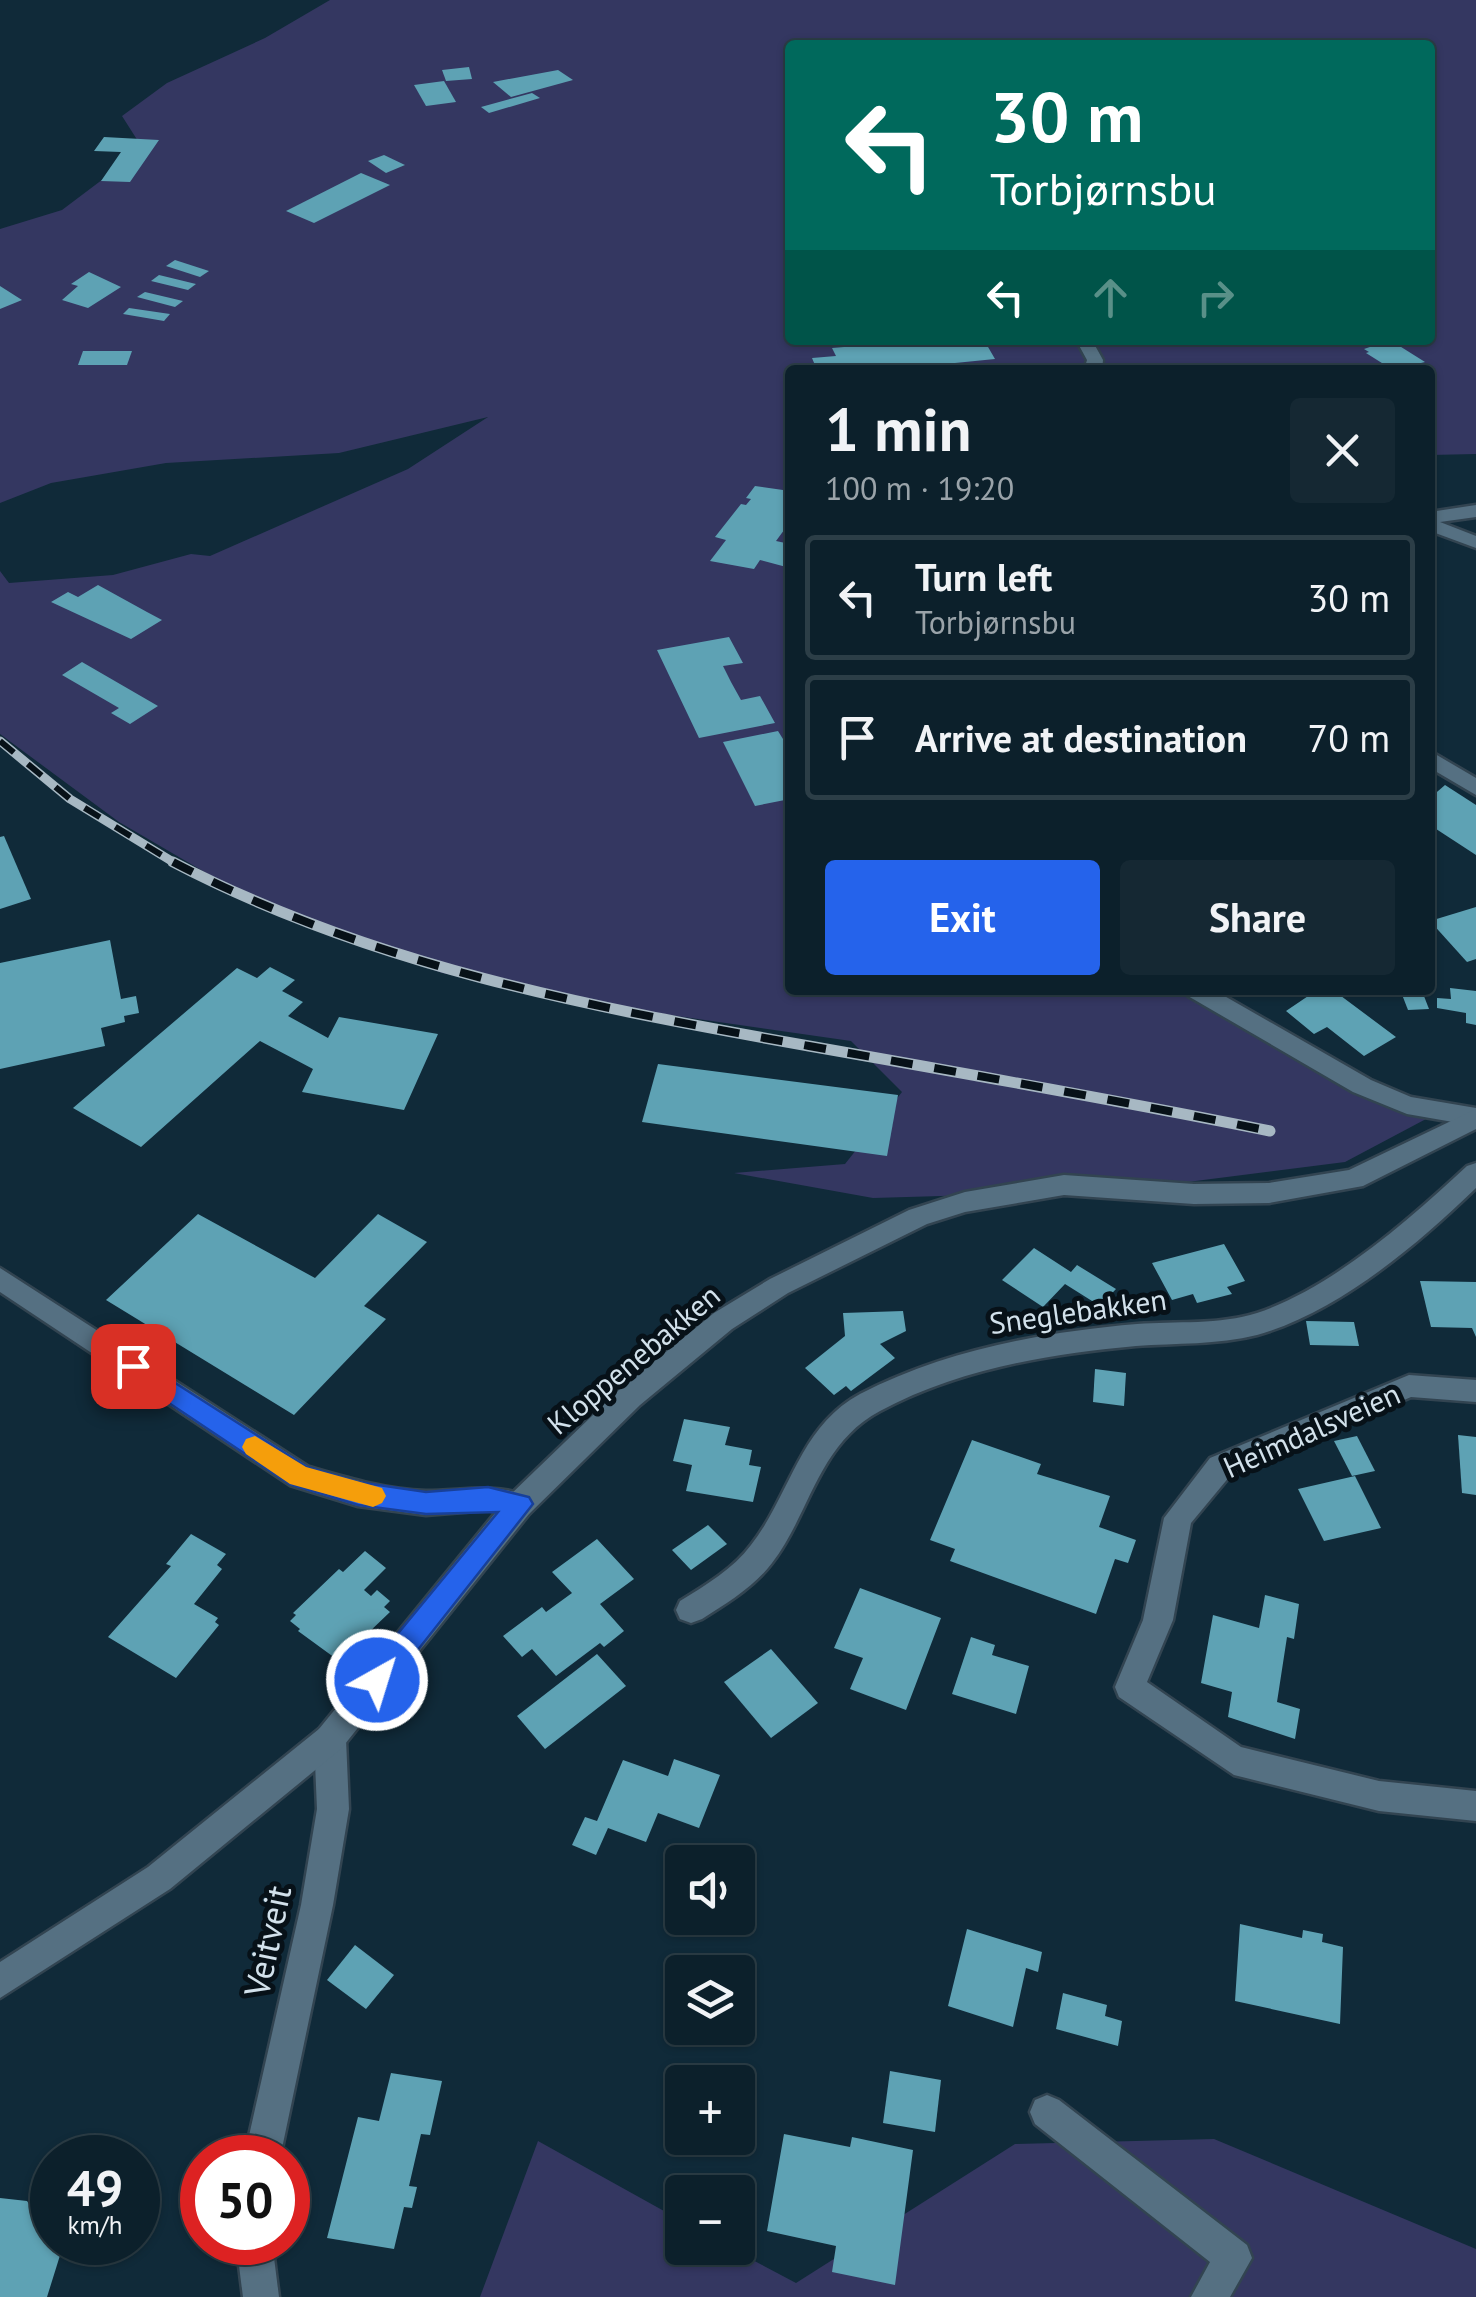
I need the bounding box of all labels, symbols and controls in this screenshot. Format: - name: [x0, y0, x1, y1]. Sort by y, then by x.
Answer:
- text: 30 m: [990, 71, 1143, 161]
- icon: left: [825, 80, 955, 210]
- text: Torbjørnsbu: [990, 159, 1217, 217]
- icon: left: [978, 270, 1033, 325]
- icon: ahead: [1083, 270, 1138, 325]
- icon: right: [1188, 270, 1243, 325]
- text: 1 min: [825, 390, 971, 468]
- button: close: [1290, 398, 1395, 503]
- text: 100 m · 19:20: [825, 467, 1014, 509]
- text: Turn left: [915, 552, 1052, 601]
- icon: left: [830, 570, 885, 625]
- text: 30 m: [1308, 573, 1390, 622]
- text: Torbjørnsbu: [915, 601, 1076, 643]
- icon: arrive: [830, 710, 885, 765]
- text: Arrive at destination: [915, 713, 1247, 762]
- text: 70 m: [1308, 713, 1390, 762]
- button: Exit: [825, 860, 1100, 975]
- button: Share: [1120, 860, 1395, 975]
- street label: Kloppenebakken: [539, 1275, 727, 1442]
- street label: Sneglebakken: [987, 1279, 1169, 1342]
- pin: [91, 1324, 176, 1409]
- icon: arrive: [106, 1339, 161, 1394]
- street label: Heimdalsveien: [1217, 1373, 1406, 1486]
- position arrow: [325, 1628, 429, 1732]
- map controls: [665, 1845, 755, 2265]
- button: sound: [665, 1845, 755, 1935]
- street label: Veitveit: [233, 1881, 301, 2002]
- button: layers: [665, 1955, 755, 2045]
- button: +: [665, 2065, 755, 2155]
- speed limit sign: 50: [180, 2135, 310, 2265]
- text: 49: [67, 2155, 123, 2220]
- button: −: [665, 2175, 755, 2265]
- text: km/h: [68, 2209, 122, 2241]

